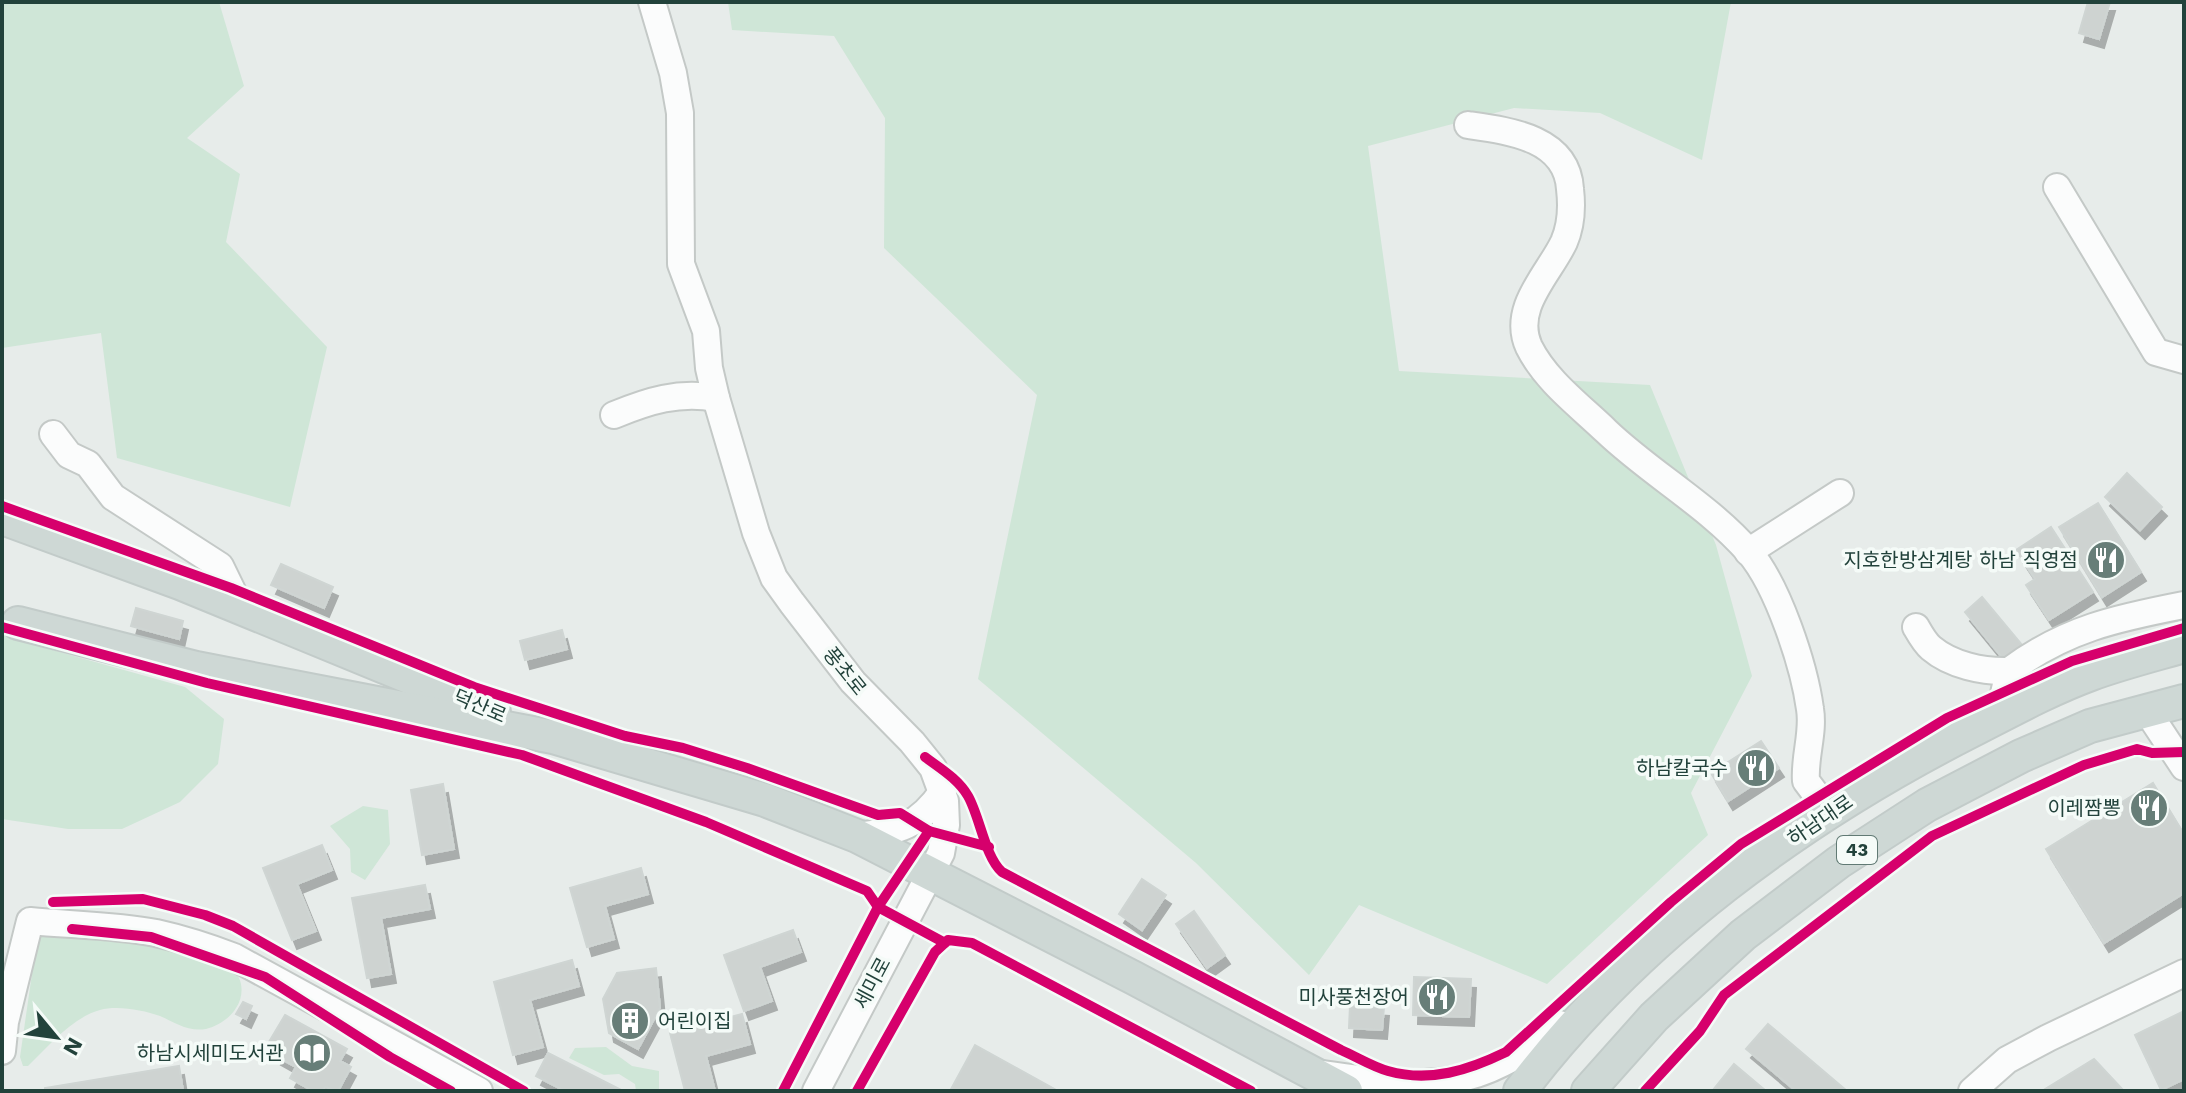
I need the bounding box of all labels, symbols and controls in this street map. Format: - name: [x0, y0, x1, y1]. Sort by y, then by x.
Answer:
- restaurant icon: 지호한방삼계탕 하남 직영점: [2085, 539, 2127, 581]
- place label: 지호한방삼계탕 하남 직영점: [1844, 548, 2078, 572]
- street label: 풍초로: [818, 642, 872, 700]
- street label: 덕산로: [450, 684, 510, 728]
- restaurant icon: 하남칼국수: [1735, 747, 1777, 789]
- place label: 하남칼국수: [1636, 756, 1728, 780]
- restaurant icon: 이레짬뽕: [2128, 787, 2170, 829]
- street label: 하남대로: [1783, 789, 1857, 851]
- place label: 이레짬뽕: [2047, 796, 2121, 820]
- road number: 43: [1837, 836, 1877, 864]
- street label: 세미로: [848, 953, 896, 1013]
- restaurant icon: 미사풍천장어: [1416, 976, 1458, 1018]
- place label: 미사풍천장어: [1299, 985, 1409, 1009]
- north arrow: [16, 997, 96, 1077]
- building icon: 어린이집: [609, 1000, 651, 1042]
- place label: 어린이집: [658, 1009, 732, 1033]
- library icon: 하남시세미도서관: [291, 1032, 333, 1074]
- text: N: [58, 1033, 88, 1060]
- place label: 하남시세미도서관: [137, 1041, 284, 1065]

